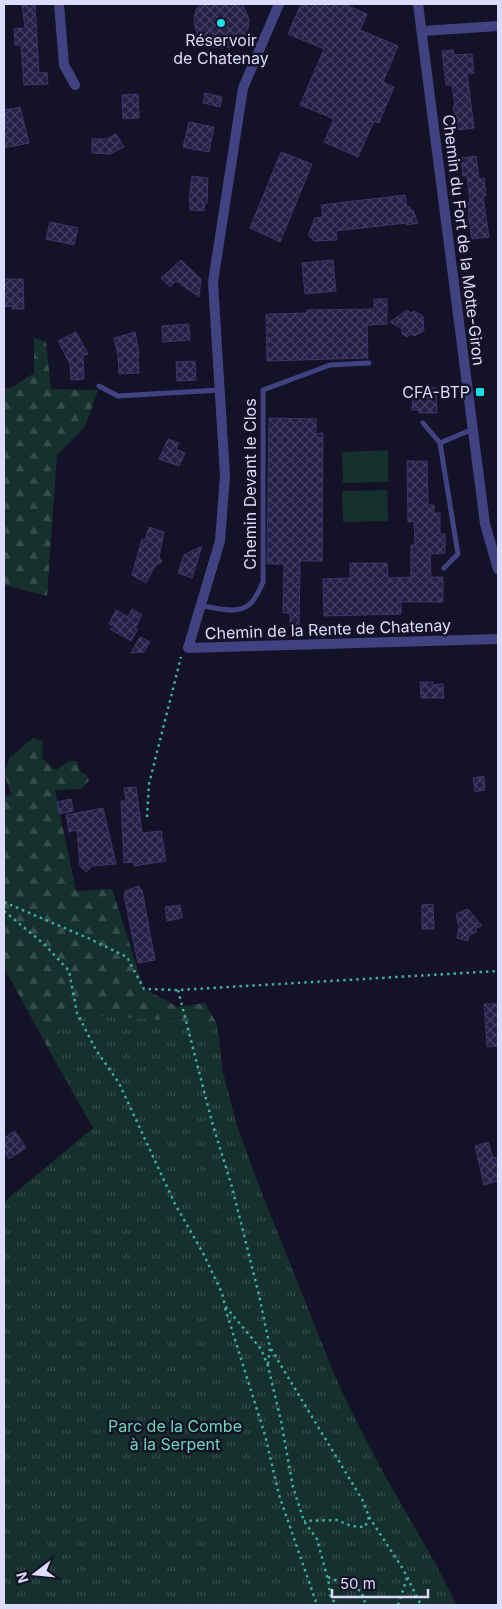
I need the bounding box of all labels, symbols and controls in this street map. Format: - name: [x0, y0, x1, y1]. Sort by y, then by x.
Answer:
- marker: Réservoir de Chatenay: [215, 17, 227, 29]
- place label: Réservoir de Chatenay: [173, 30, 269, 68]
- street label: Chemin du Fort de la Motte-Giron: [439, 113, 489, 367]
- place label: CFA-BTP: [402, 382, 470, 402]
- marker: CFA-BTP: [474, 386, 486, 398]
- street label: Chemin Devant le Clos: [240, 398, 260, 570]
- street label: Chemin de la Rente de Chatenay: [205, 615, 451, 643]
- park label: Parc de la Combe à la Serpent: [108, 1416, 242, 1454]
- north arrow: [10, 1549, 60, 1599]
- scale bar: [332, 1566, 428, 1598]
- text: N: [12, 1570, 32, 1585]
- text: 50 m: [340, 1574, 376, 1593]

